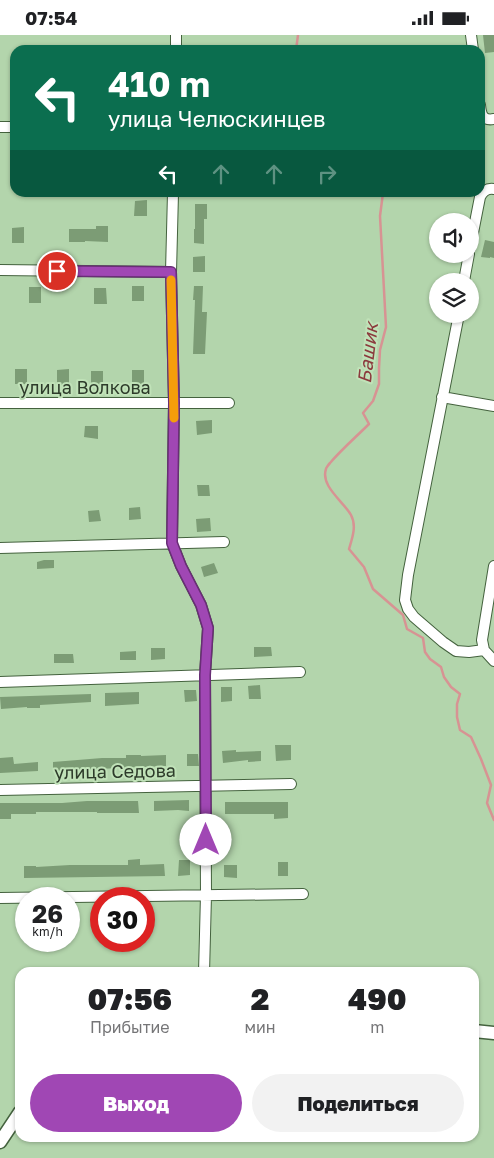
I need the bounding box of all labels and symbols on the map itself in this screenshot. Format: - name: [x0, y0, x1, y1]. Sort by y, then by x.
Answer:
- pin: [36, 250, 78, 292]
- water label: Башик: [352, 319, 382, 385]
- street label: улица Волкова: [19, 376, 151, 398]
- street label: улица Седова: [54, 759, 176, 783]
- position arrow: [179, 813, 231, 865]
- speed limit sign: 30: [90, 887, 155, 952]

